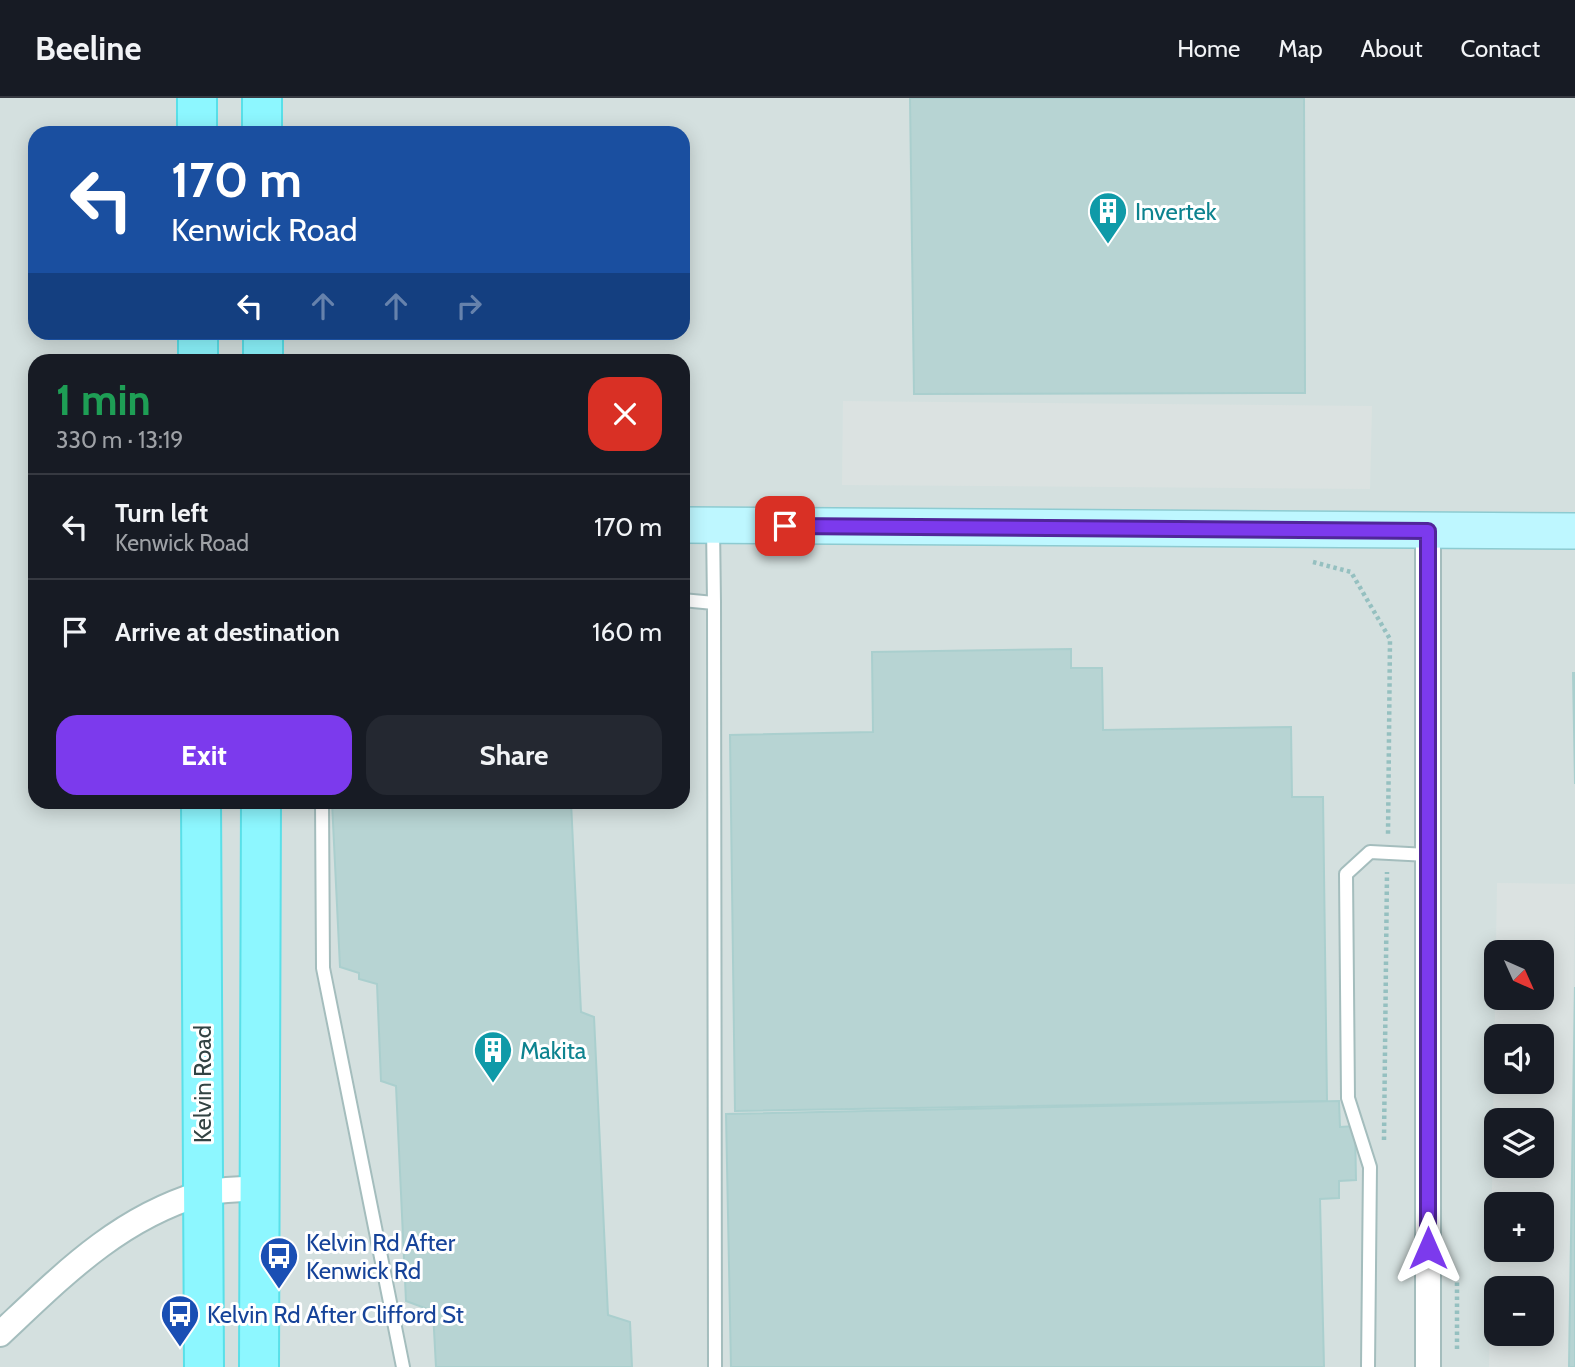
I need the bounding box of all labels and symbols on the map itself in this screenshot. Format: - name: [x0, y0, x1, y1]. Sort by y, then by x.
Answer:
- building icon: Invertek: [1087, 190, 1129, 245]
- place label: Invertek: [1135, 197, 1217, 226]
- pin: [755, 496, 815, 556]
- north arrow: [1484, 940, 1554, 1010]
- street label: Kelvin Road: [188, 1025, 217, 1143]
- building icon: Makita: [472, 1029, 514, 1084]
- place label: Makita: [520, 1036, 587, 1065]
- position arrow: [1391, 1211, 1465, 1285]
- place label: Kelvin Rd After Kenwick Rd: [306, 1228, 456, 1285]
- bus stop icon: Kelvin Rd After Kenwick Rd: [258, 1235, 300, 1290]
- bus stop icon: Kelvin Rd After Clifford St: [159, 1293, 201, 1348]
- place label: Kelvin Rd After Clifford St: [207, 1300, 464, 1329]

